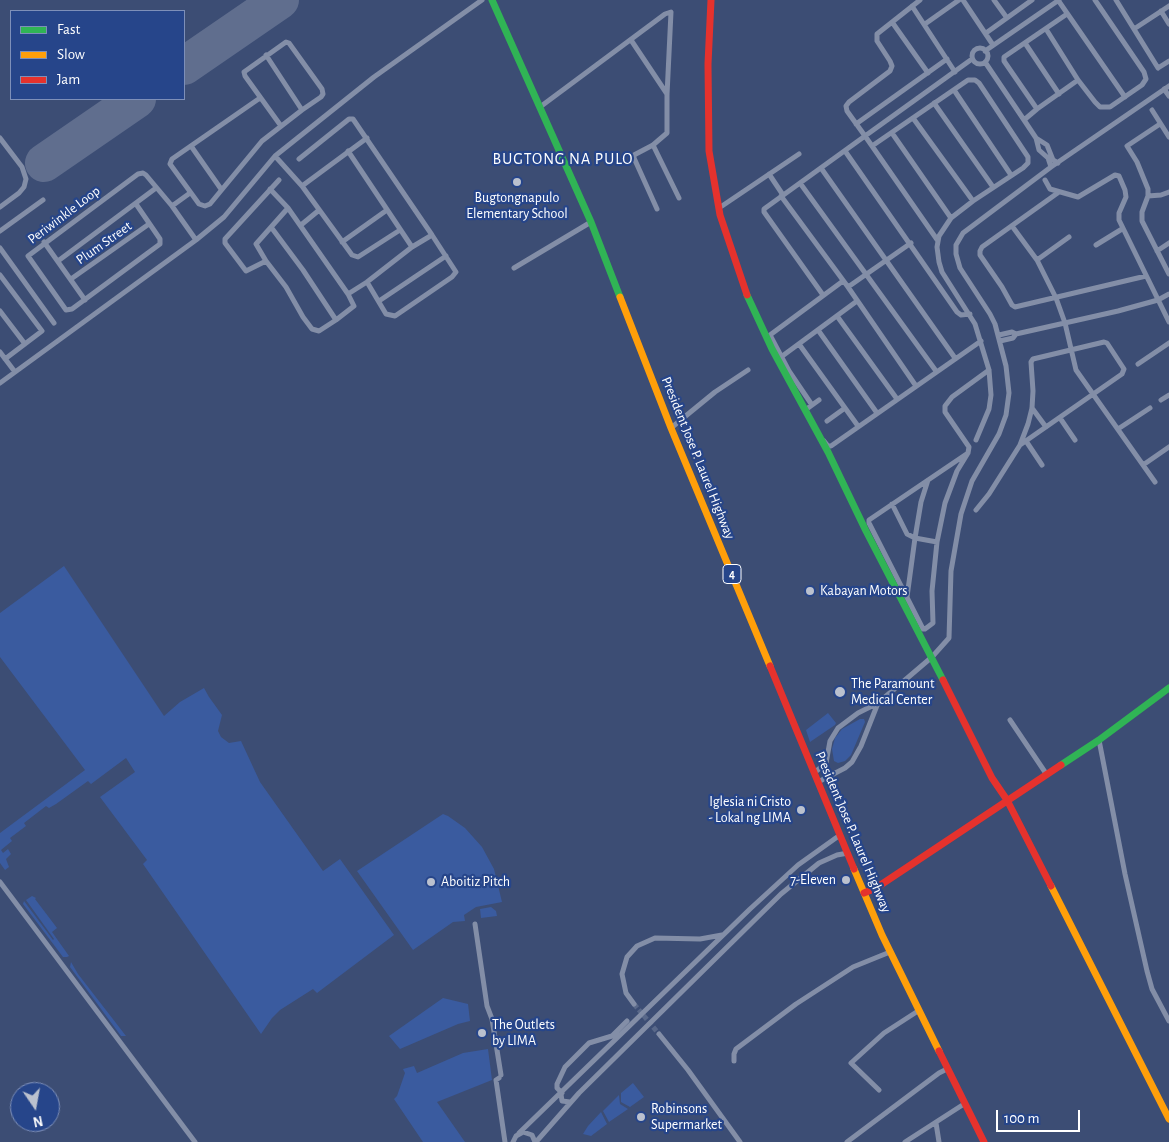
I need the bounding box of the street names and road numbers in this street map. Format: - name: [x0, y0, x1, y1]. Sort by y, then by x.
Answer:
- street label: Periwinkle Loop: [25, 182, 103, 248]
- street label: Plum Street: [73, 218, 135, 268]
- street label: President Jose P. Laurel Highway: [658, 374, 738, 542]
- road number: 4: [723, 564, 741, 584]
- street label: President Jose P. Laurel Highway: [811, 749, 895, 915]

